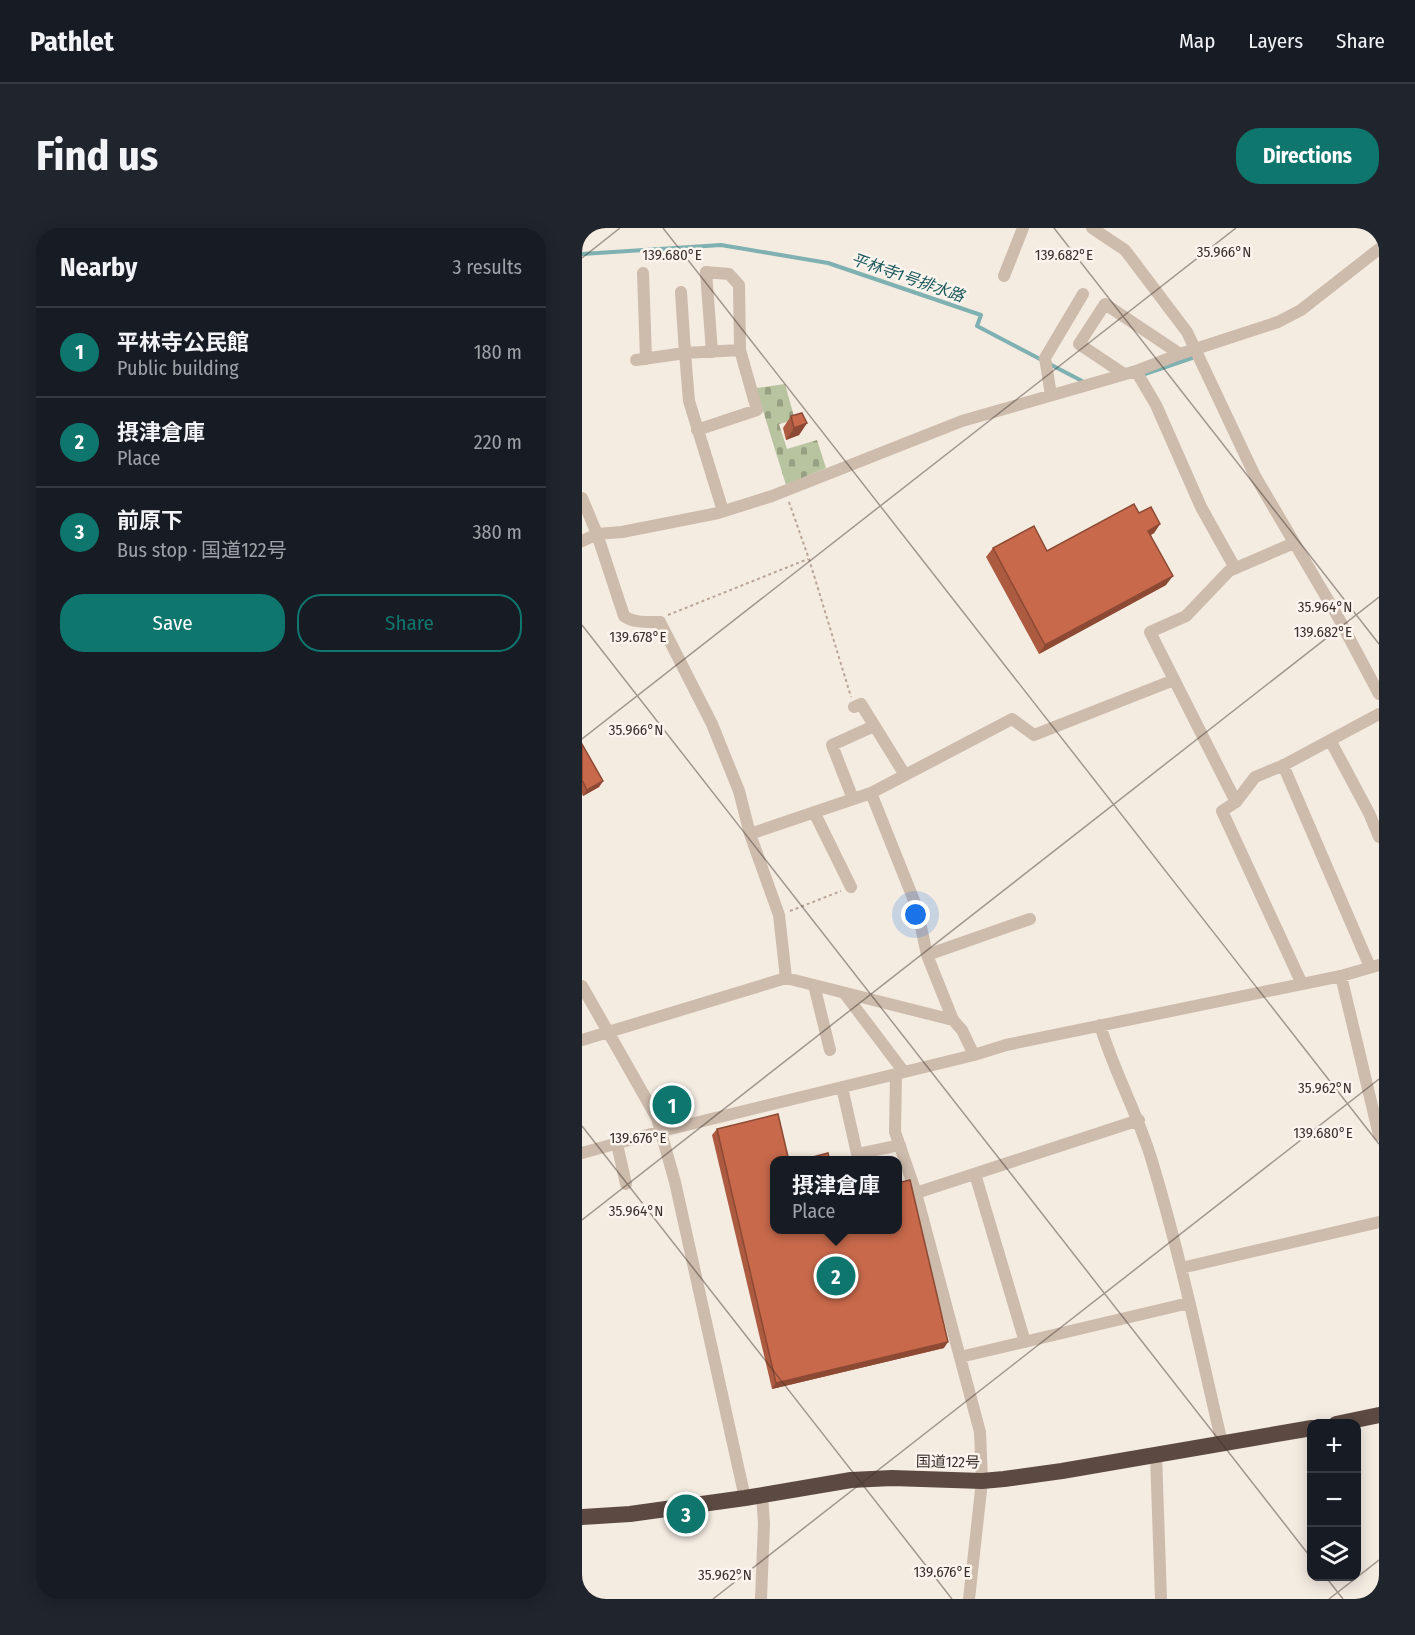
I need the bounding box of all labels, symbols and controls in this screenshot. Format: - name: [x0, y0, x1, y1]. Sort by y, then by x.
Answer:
- text: Pathlet: [30, 25, 114, 58]
- text: Map: [1179, 28, 1215, 54]
- text: Layers: [1248, 28, 1303, 54]
- text: Share: [1336, 28, 1385, 54]
- button: Directions: [1236, 128, 1379, 184]
- text: Find us: [36, 131, 158, 181]
- text: 35.966°N: [1197, 243, 1251, 261]
- text: 139.680°E: [642, 246, 702, 264]
- text: 139.682°E: [1035, 246, 1093, 264]
- water label: 平林寺1号排水路: [849, 249, 969, 306]
- text: Nearby: [60, 252, 137, 283]
- text: 3 results: [453, 255, 522, 279]
- text: 平林寺公民館: [117, 329, 249, 356]
- text: 1: [75, 340, 84, 364]
- text: 180 m: [474, 340, 522, 364]
- text: Public building: [117, 356, 239, 380]
- text: 摂津倉庫: [117, 419, 205, 446]
- text: 2: [75, 430, 84, 454]
- text: 220 m: [474, 430, 522, 454]
- text: Place: [117, 446, 160, 470]
- text: 前原下: [117, 507, 183, 534]
- text: 3: [75, 520, 84, 544]
- text: 380 m: [472, 520, 522, 544]
- text: Bus stop · 国道122号: [117, 538, 287, 562]
- button: Save: [60, 594, 285, 652]
- button: Share: [297, 594, 522, 652]
- text: 35.964°N: [1298, 598, 1352, 616]
- text: 139.682°E: [1294, 623, 1352, 641]
- text: 139.678°E: [609, 628, 667, 646]
- text: 35.966°N: [609, 721, 663, 739]
- your location: [901, 900, 930, 929]
- text: 35.962°N: [1298, 1079, 1352, 1097]
- pin: 1: [652, 1082, 692, 1128]
- text: 139.680°E: [1293, 1124, 1353, 1142]
- text: 139.676°E: [609, 1129, 667, 1147]
- popup: [770, 1156, 902, 1234]
- text: 摂津倉庫: [792, 1172, 880, 1199]
- text: Place: [792, 1199, 835, 1223]
- text: 35.964°N: [609, 1202, 663, 1220]
- pin: 2: [816, 1254, 856, 1298]
- map controls: [1307, 1419, 1361, 1581]
- button: +: [1307, 1419, 1361, 1473]
- street label: 国道122号: [916, 1452, 980, 1472]
- button: −: [1307, 1473, 1361, 1527]
- pin: 3: [666, 1492, 706, 1536]
- button: layers: [1307, 1527, 1361, 1581]
- text: 139.676°E: [913, 1563, 971, 1581]
- text: 35.962°N: [698, 1566, 752, 1584]

